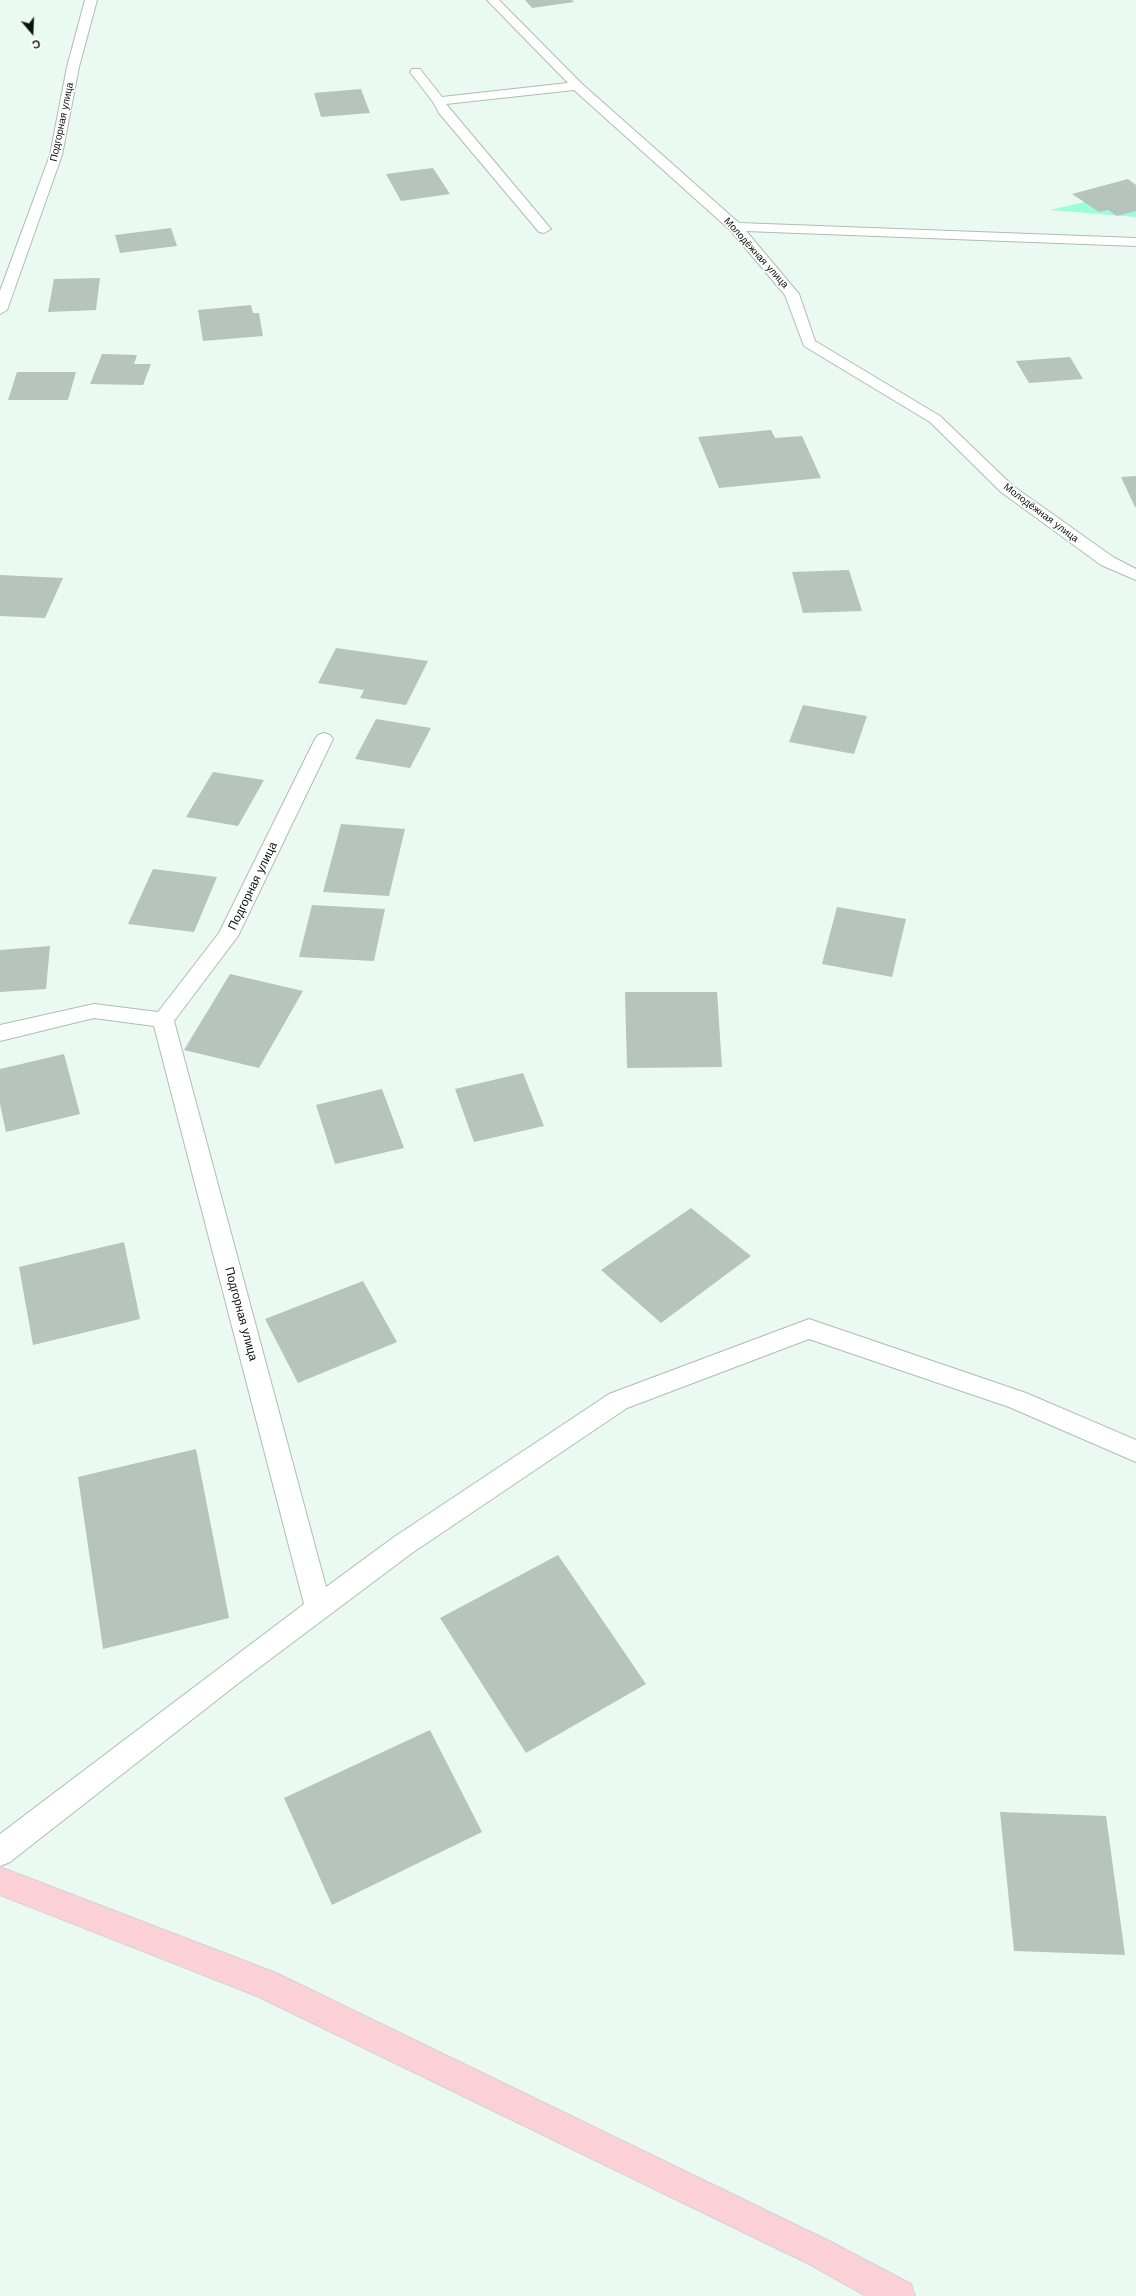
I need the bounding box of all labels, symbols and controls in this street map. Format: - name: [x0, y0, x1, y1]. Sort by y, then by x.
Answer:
- north arrow: [12, 12, 52, 52]
- text: С: [30, 36, 42, 51]
- street label: Подгорная улица: [48, 81, 76, 163]
- street label: Молодёжная улица: [721, 215, 791, 291]
- street label: Молодёжная улица: [1001, 481, 1081, 545]
- street label: Подгорная улица: [225, 840, 281, 932]
- street label: Подгорная улица: [222, 1266, 260, 1362]

